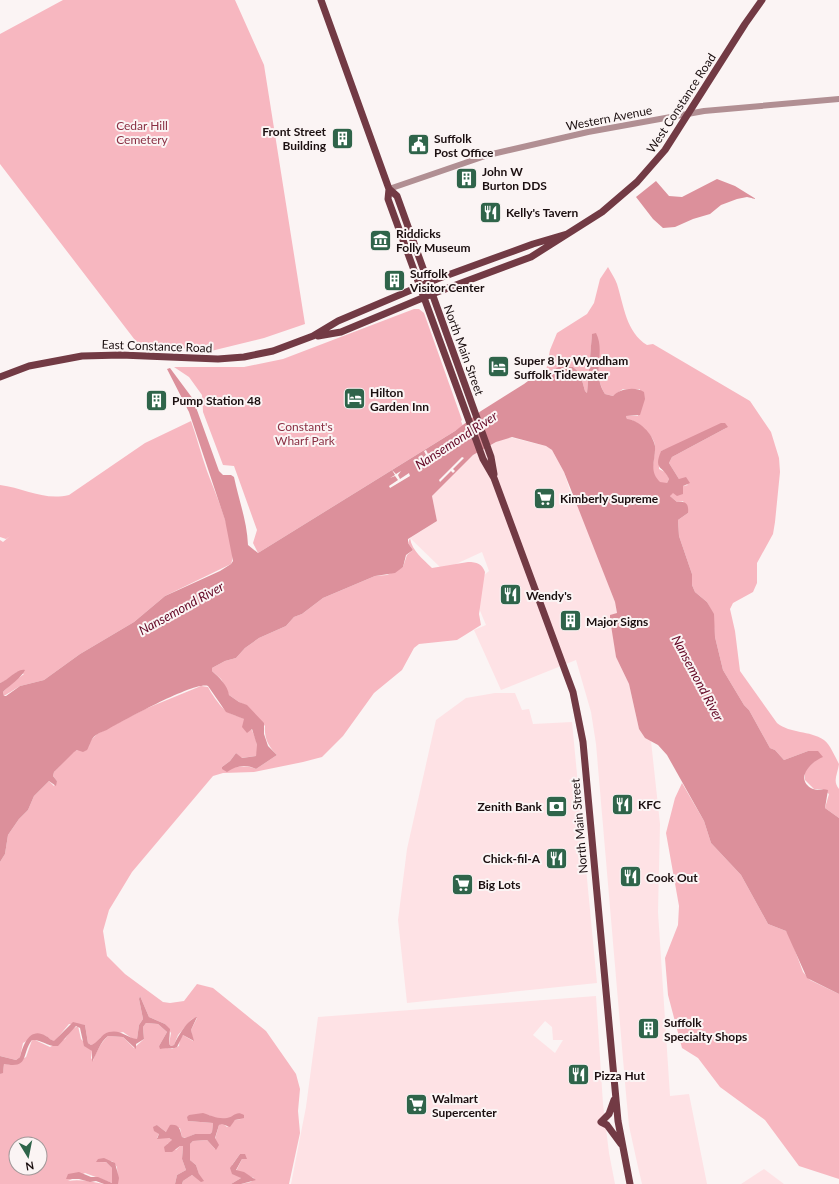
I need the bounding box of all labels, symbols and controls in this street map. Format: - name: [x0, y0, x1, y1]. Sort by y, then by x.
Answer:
- street label: West Constance Road: [643, 50, 719, 156]
- street label: Western Avenue: [565, 102, 653, 134]
- park label: Cedar Hill Cemetery: [116, 118, 169, 147]
- place label: Front Street Building: [262, 124, 327, 153]
- building icon: Front Street Building: [329, 125, 355, 151]
- place label: Suffolk Post Office: [434, 131, 494, 160]
- public building icon: Suffolk Post Office: [406, 132, 432, 158]
- place label: John W Burton DDS: [482, 164, 547, 193]
- building icon: John W Burton DDS: [453, 165, 479, 191]
- restaurant icon: Kelly's Tavern: [477, 199, 503, 225]
- place label: Kelly's Tavern: [506, 205, 579, 220]
- place label: Riddicks Folly Museum: [396, 226, 471, 255]
- museum icon: Riddicks Folly Museum: [367, 227, 393, 253]
- place label: Suffolk Visitor Center: [409, 266, 485, 295]
- building icon: Suffolk Visitor Center: [381, 267, 407, 293]
- street label: North Main Street: [441, 303, 488, 398]
- street label: East Constance Road: [101, 337, 213, 355]
- place label: Super 8 by Wyndham Suffolk Tidewater: [514, 353, 628, 382]
- hotel icon: Super 8 by Wyndham Suffolk Tidewater: [485, 354, 511, 380]
- place label: Hilton Garden Inn: [370, 385, 429, 414]
- hotel icon: Hilton Garden Inn: [342, 386, 368, 412]
- building icon: Pump Station 48: [143, 387, 169, 413]
- place label: Pump Station 48: [172, 393, 261, 408]
- water label: Nansemond River: [412, 407, 501, 473]
- park label: Constant's Wharf Park: [275, 419, 336, 448]
- supermarket icon: Kimberly Supreme: [531, 485, 557, 511]
- place label: Kimberly Supreme: [560, 491, 659, 506]
- water label: Nansemond River: [136, 578, 227, 638]
- restaurant icon: Wendy's: [498, 582, 524, 608]
- place label: Wendy's: [526, 588, 572, 603]
- building icon: Major Signs: [558, 608, 584, 634]
- place label: Major Signs: [586, 614, 648, 629]
- water label: Nansemond River: [669, 632, 728, 724]
- street label: North Main Street: [567, 777, 591, 874]
- restaurant icon: KFC: [609, 791, 635, 817]
- bank icon: Zenith Bank: [544, 793, 570, 819]
- place label: KFC: [638, 797, 661, 812]
- place label: Zenith Bank: [478, 799, 543, 814]
- restaurant icon: Chick-fil-A: [543, 845, 569, 871]
- place label: Chick-fil-A: [483, 851, 541, 866]
- restaurant icon: Cook Out: [617, 864, 643, 890]
- place label: Cook Out: [646, 870, 698, 885]
- supermarket icon: Big Lots: [450, 871, 476, 897]
- place label: Big Lots: [478, 877, 521, 892]
- place label: Suffolk Specialty Shops: [664, 1015, 747, 1044]
- building icon: Suffolk Specialty Shops: [636, 1016, 662, 1042]
- restaurant icon: Pizza Hut: [566, 1062, 592, 1088]
- place label: Pizza Hut: [594, 1068, 645, 1083]
- place label: Walmart Supercenter: [432, 1091, 497, 1120]
- supermarket icon: Walmart Supercenter: [404, 1092, 430, 1118]
- north arrow: [8, 1136, 48, 1176]
- text: N: [25, 1159, 35, 1173]

